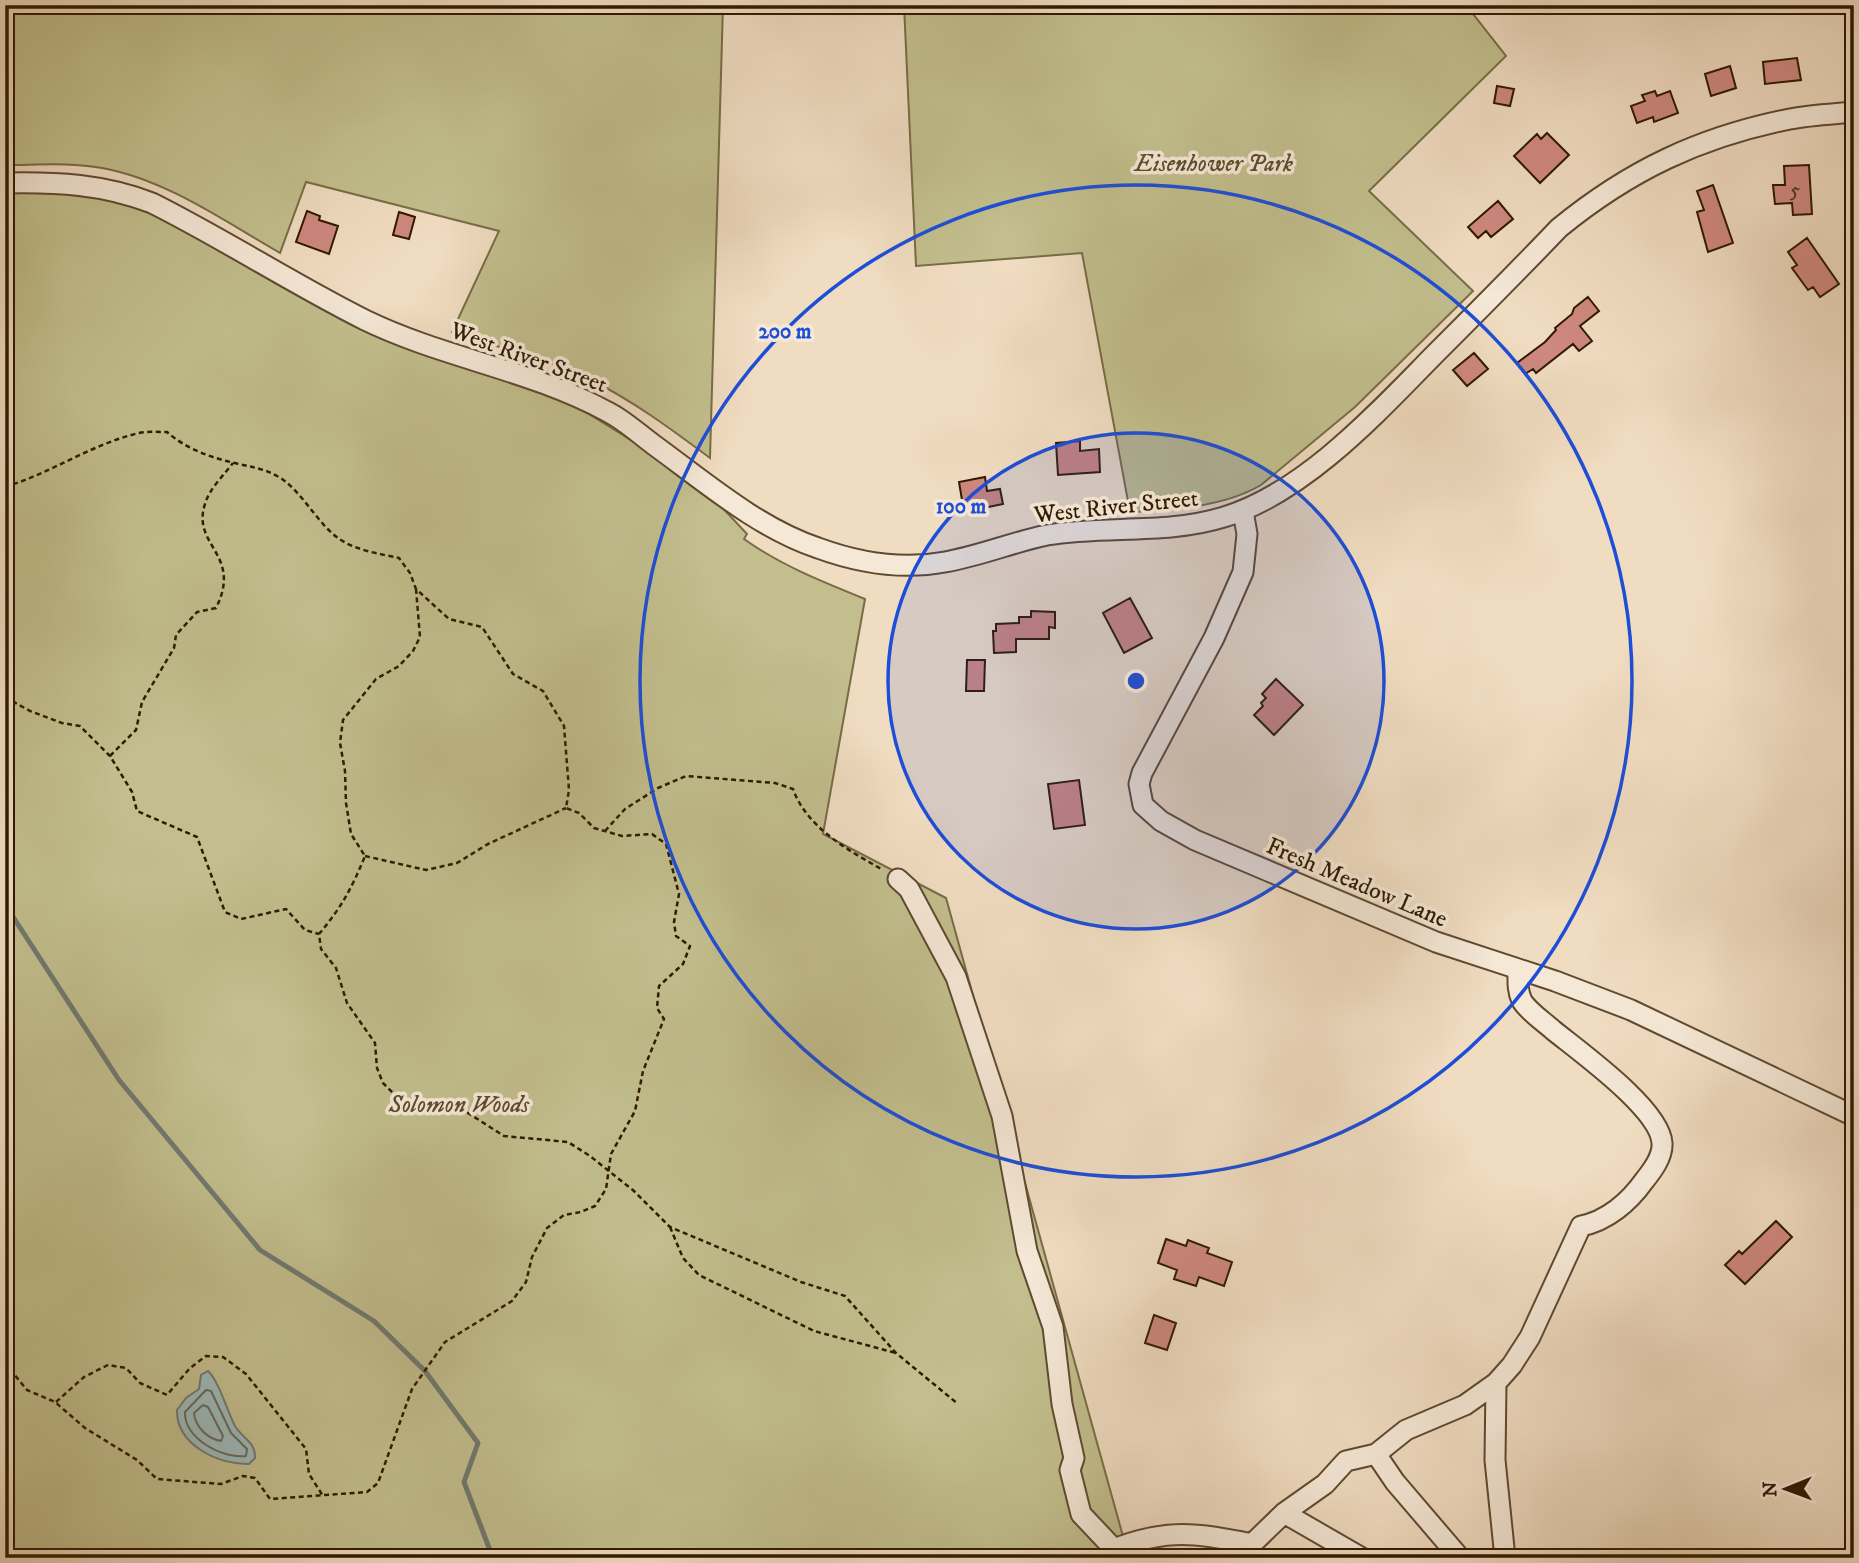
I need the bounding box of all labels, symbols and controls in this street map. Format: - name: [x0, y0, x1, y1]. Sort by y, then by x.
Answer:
- park label: Eisenhower Park: [1133, 149, 1293, 179]
- house number: 5: [1790, 178, 1800, 204]
- street label: West River Street: [445, 315, 612, 400]
- text: 200 m: [758, 319, 812, 345]
- street label: West River Street: [1031, 483, 1200, 531]
- text: 100 m: [936, 494, 986, 520]
- centre of rings: [1124, 669, 1148, 693]
- street label: Fresh Meadow Lane: [1262, 831, 1452, 935]
- park label: Solomon Woods: [388, 1090, 530, 1120]
- north arrow: [1750, 1454, 1820, 1524]
- text: N: [1759, 1481, 1782, 1497]

